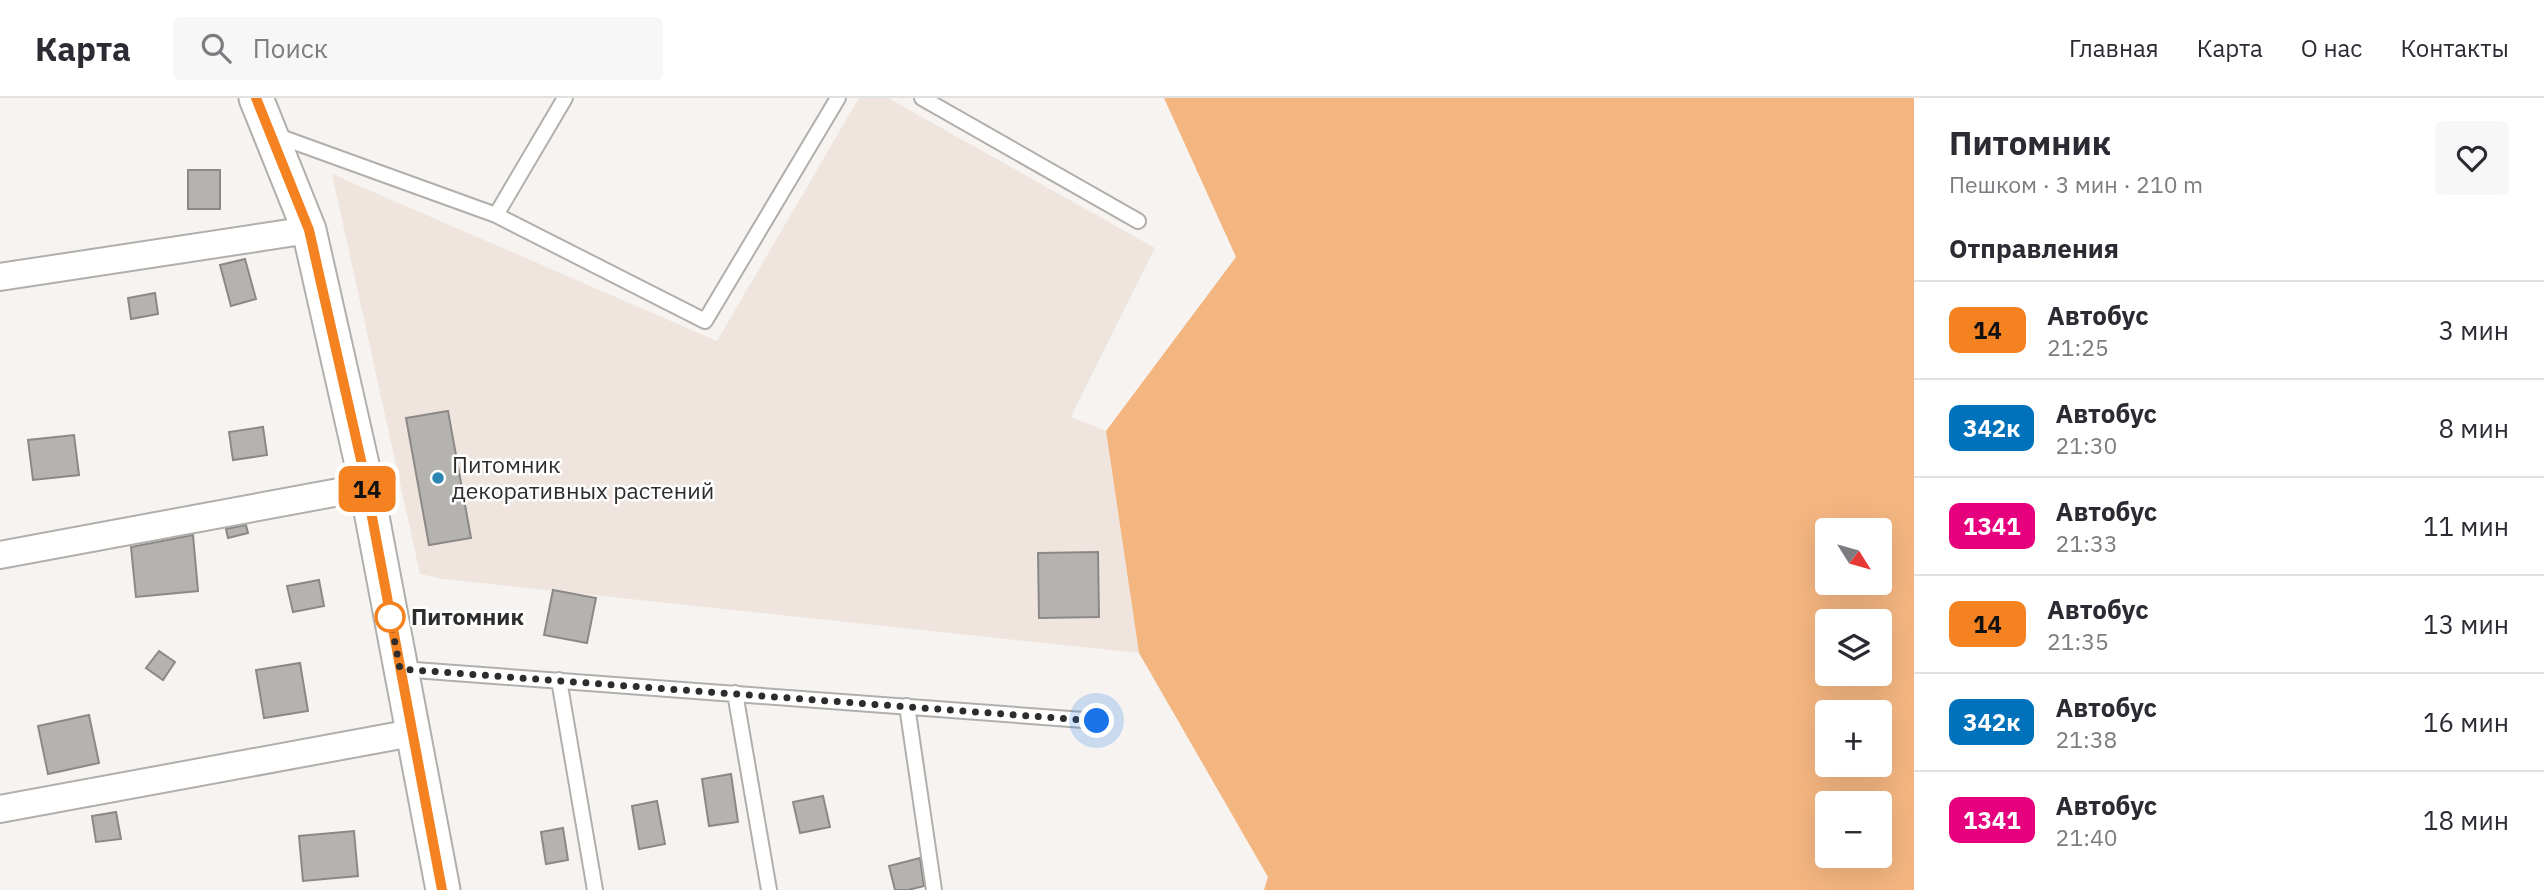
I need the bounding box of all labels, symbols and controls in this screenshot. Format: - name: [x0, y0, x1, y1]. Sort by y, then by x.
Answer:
- search box: [173, 17, 663, 80]
- text: Карта: [35, 27, 131, 70]
- icon: search: [197, 29, 235, 67]
- text: Поиск: [253, 31, 328, 65]
- text: Главная: [2069, 32, 2159, 64]
- text: Карта: [2197, 32, 2263, 64]
- text: О нас: [2301, 32, 2362, 64]
- text: Контакты: [2400, 32, 2509, 64]
- text: Питомник: [1949, 121, 2111, 164]
- button: heart: [2435, 121, 2509, 195]
- text: Пешком · 3 мин · 210 m: [1949, 169, 2203, 199]
- text: Отправления: [1949, 231, 2119, 265]
- text: Автобус: [2047, 298, 2149, 332]
- text: 3 мин: [2439, 313, 2509, 347]
- text: 14: [1973, 314, 2002, 346]
- text: 21:25: [2047, 332, 2109, 362]
- text: Автобус: [2055, 396, 2157, 430]
- text: 8 мин: [2439, 411, 2509, 445]
- text: 342к: [1963, 412, 2020, 444]
- text: 21:30: [2055, 430, 2117, 460]
- place label: Питомник декоративных растений: [452, 449, 714, 505]
- line badge: 14: [336, 466, 398, 512]
- marker: Питомник декоративных растений: [430, 470, 446, 486]
- text: 14: [353, 473, 381, 505]
- text: Автобус: [2056, 494, 2157, 528]
- text: 11 мин: [2423, 509, 2509, 543]
- text: 1341: [1963, 510, 2021, 542]
- north arrow: [1815, 518, 1892, 595]
- map controls: [1815, 518, 1892, 868]
- text: 21:33: [2056, 528, 2118, 558]
- text: Автобус: [2047, 592, 2149, 626]
- place label: Питомник: [411, 601, 524, 631]
- marker: Питомник: [375, 602, 405, 632]
- text: 13 мин: [2423, 607, 2509, 641]
- text: 14: [1973, 608, 2002, 640]
- button: layers: [1815, 609, 1892, 686]
- text: 21:35: [2047, 626, 2109, 656]
- text: Автобус: [2055, 690, 2157, 724]
- button: +: [1815, 700, 1892, 777]
- your location: [1079, 703, 1114, 738]
- text: 16 мин: [2423, 705, 2509, 739]
- text: 342к: [1963, 706, 2020, 738]
- text: 21:38: [2055, 724, 2117, 754]
- text: Автобус: [2056, 788, 2157, 822]
- button: −: [1815, 791, 1892, 868]
- text: 18 мин: [2423, 803, 2509, 837]
- text: 1341: [1963, 804, 2021, 836]
- text: 21:40: [2056, 822, 2118, 852]

